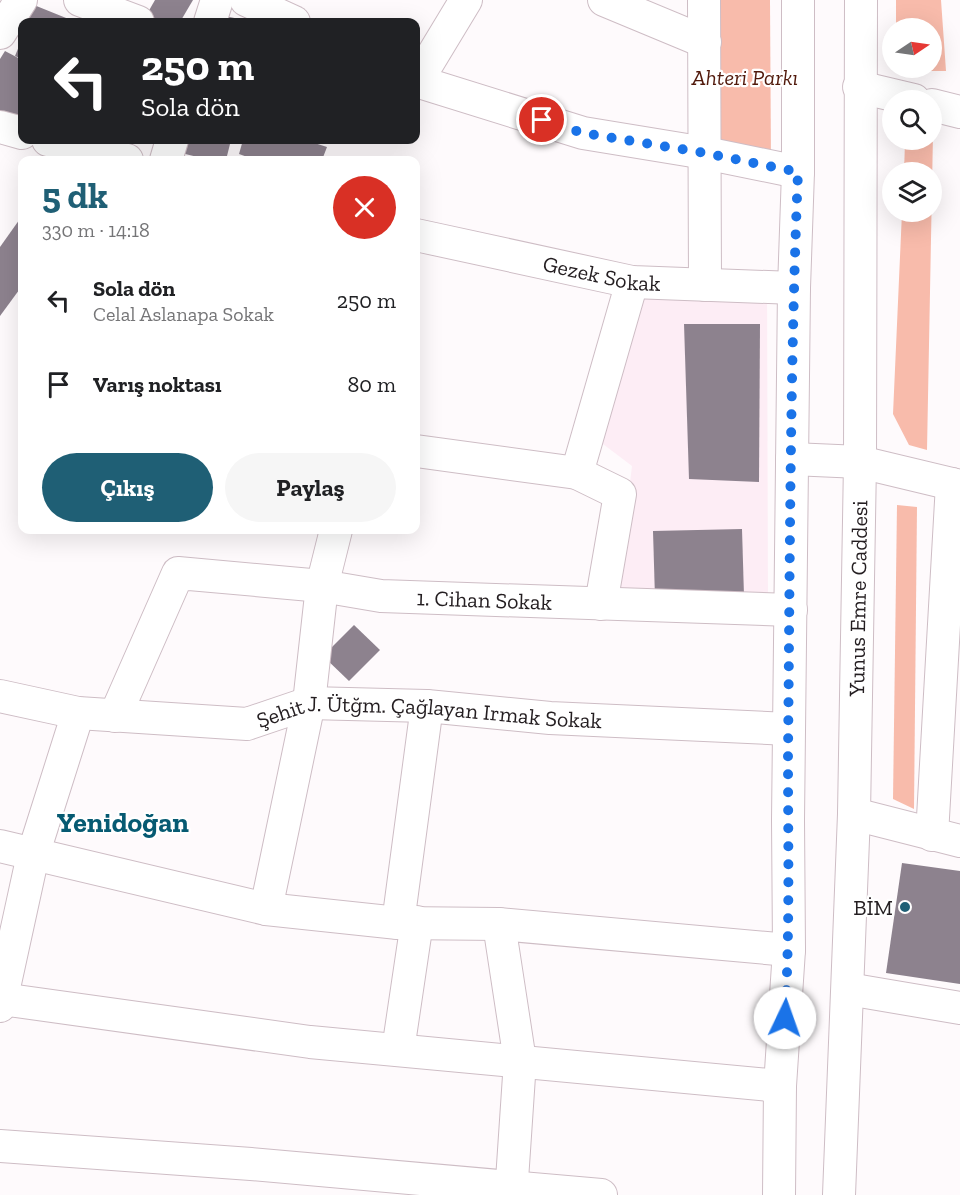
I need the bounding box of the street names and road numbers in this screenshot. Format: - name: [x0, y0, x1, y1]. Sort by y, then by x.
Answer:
- street label: Gezek Sokak: [540, 250, 662, 297]
- street label: Yunus Emre Caddesi: [843, 500, 873, 698]
- street label: 1. Cihan Sokak: [416, 584, 553, 616]
- street label: Şehit J. Ütğm. Çağlayan Irmak Sokak: [253, 690, 603, 734]

